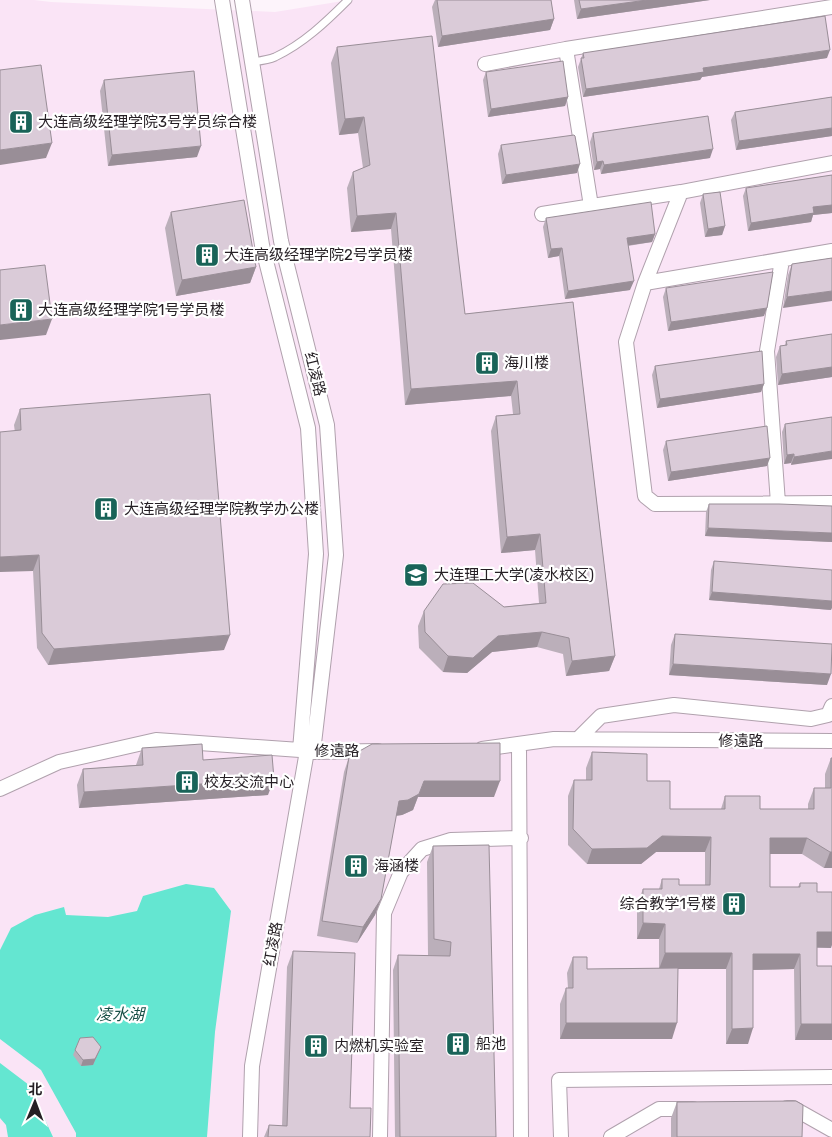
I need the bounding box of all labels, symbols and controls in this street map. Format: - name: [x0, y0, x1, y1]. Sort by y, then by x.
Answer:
- building icon: 大连高级经理学院3号学员综合楼: [8, 109, 34, 135]
- place label: 大连高级经理学院3号学员综合楼: [38, 113, 257, 131]
- building icon: 大连高级经理学院2号学员楼: [194, 242, 220, 268]
- place label: 大连高级经理学院2号学员楼: [224, 246, 413, 264]
- building icon: 大连高级经理学院1号学员楼: [8, 297, 34, 323]
- place label: 大连高级经理学院1号学员楼: [38, 301, 224, 319]
- street label: 红凌路: [301, 350, 329, 398]
- building icon: 海川楼: [474, 350, 500, 376]
- place label: 海川楼: [504, 354, 549, 372]
- building icon: 大连高级经理学院教学办公楼: [93, 496, 119, 522]
- place label: 大连高级经理学院教学办公楼: [124, 500, 319, 518]
- school or university icon: 大连理工大学(凌水校区): [403, 562, 429, 588]
- place label: 大连理工大学(凌水校区): [434, 566, 594, 584]
- street label: 修遠路: [718, 732, 764, 750]
- street label: 修遠路: [314, 742, 360, 760]
- building icon: 校友交流中心: [174, 769, 200, 795]
- place label: 校友交流中心: [204, 773, 294, 791]
- building icon: 海涵楼: [343, 853, 369, 879]
- place label: 海涵楼: [374, 857, 419, 875]
- building icon: 综合教学1号楼: [721, 891, 747, 917]
- place label: 综合教学1号楼: [620, 895, 716, 913]
- street label: 红凌路: [260, 920, 286, 968]
- water label: 凌水湖: [96, 1005, 147, 1024]
- building icon: 船池: [445, 1031, 471, 1057]
- building icon: 内燃机实验室: [303, 1033, 329, 1059]
- place label: 船池: [476, 1035, 506, 1053]
- place label: 内燃机实验室: [334, 1037, 424, 1055]
- north arrow: [10, 1077, 60, 1127]
- text: 北: [28, 1081, 42, 1098]

